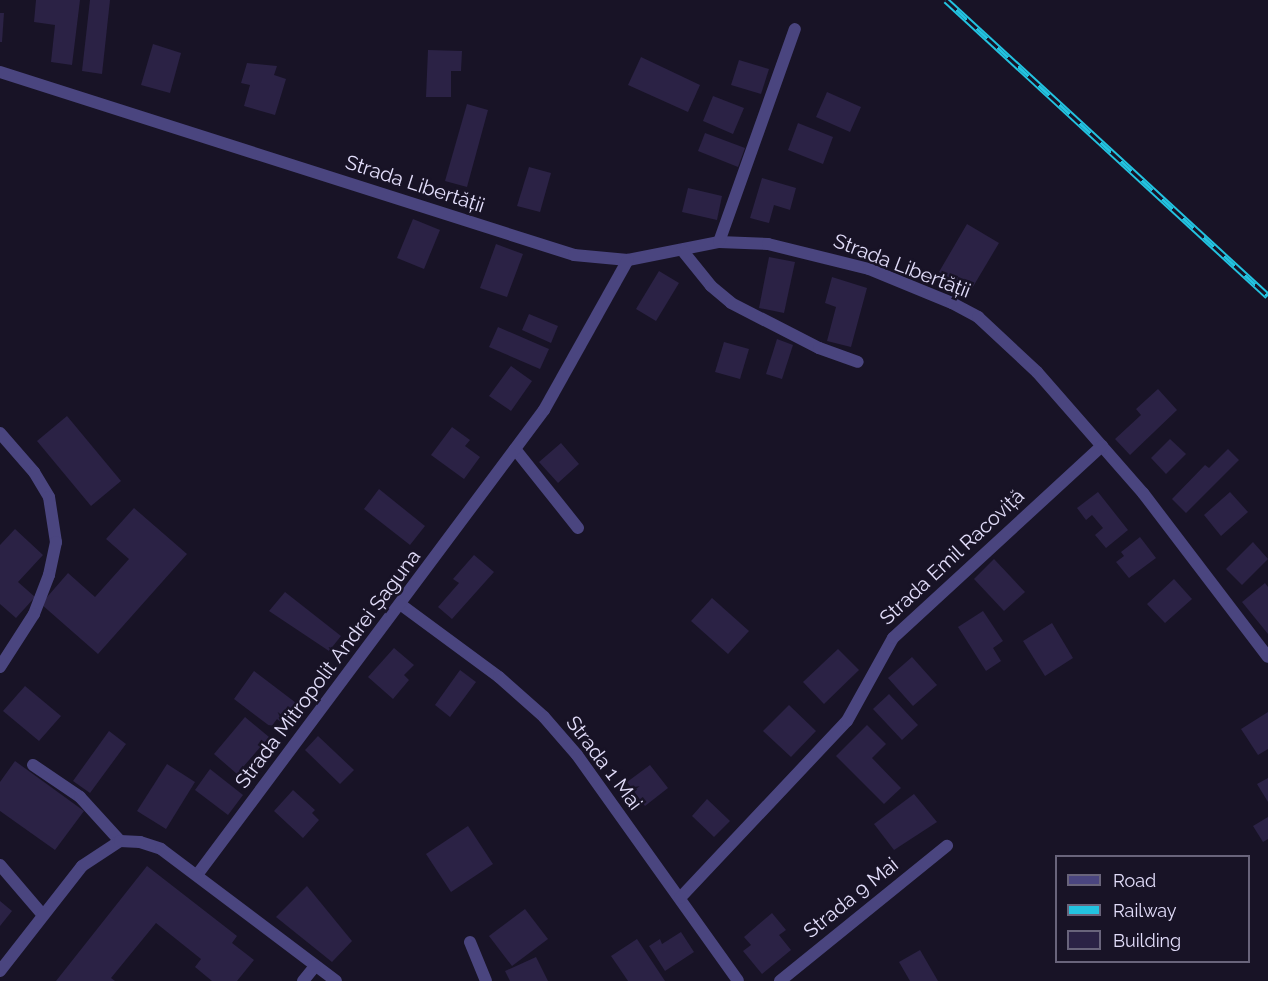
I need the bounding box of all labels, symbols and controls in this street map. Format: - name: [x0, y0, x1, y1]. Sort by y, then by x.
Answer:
- street label: Strada Libertății: [342, 150, 488, 218]
- street label: Strada Libertății: [830, 229, 974, 303]
- street label: Strada Emil Racoviță: [875, 484, 1029, 630]
- street label: Strada Mitropolit Andrei Șaguna: [230, 545, 426, 793]
- street label: Strada 1 Mai: [561, 711, 647, 815]
- street label: Strada 9 Mai: [799, 853, 903, 943]
- legend: [1055, 855, 1250, 963]
- text: Road: [1113, 870, 1156, 891]
- text: Railway: [1113, 900, 1177, 921]
- text: Building: [1113, 930, 1181, 951]

